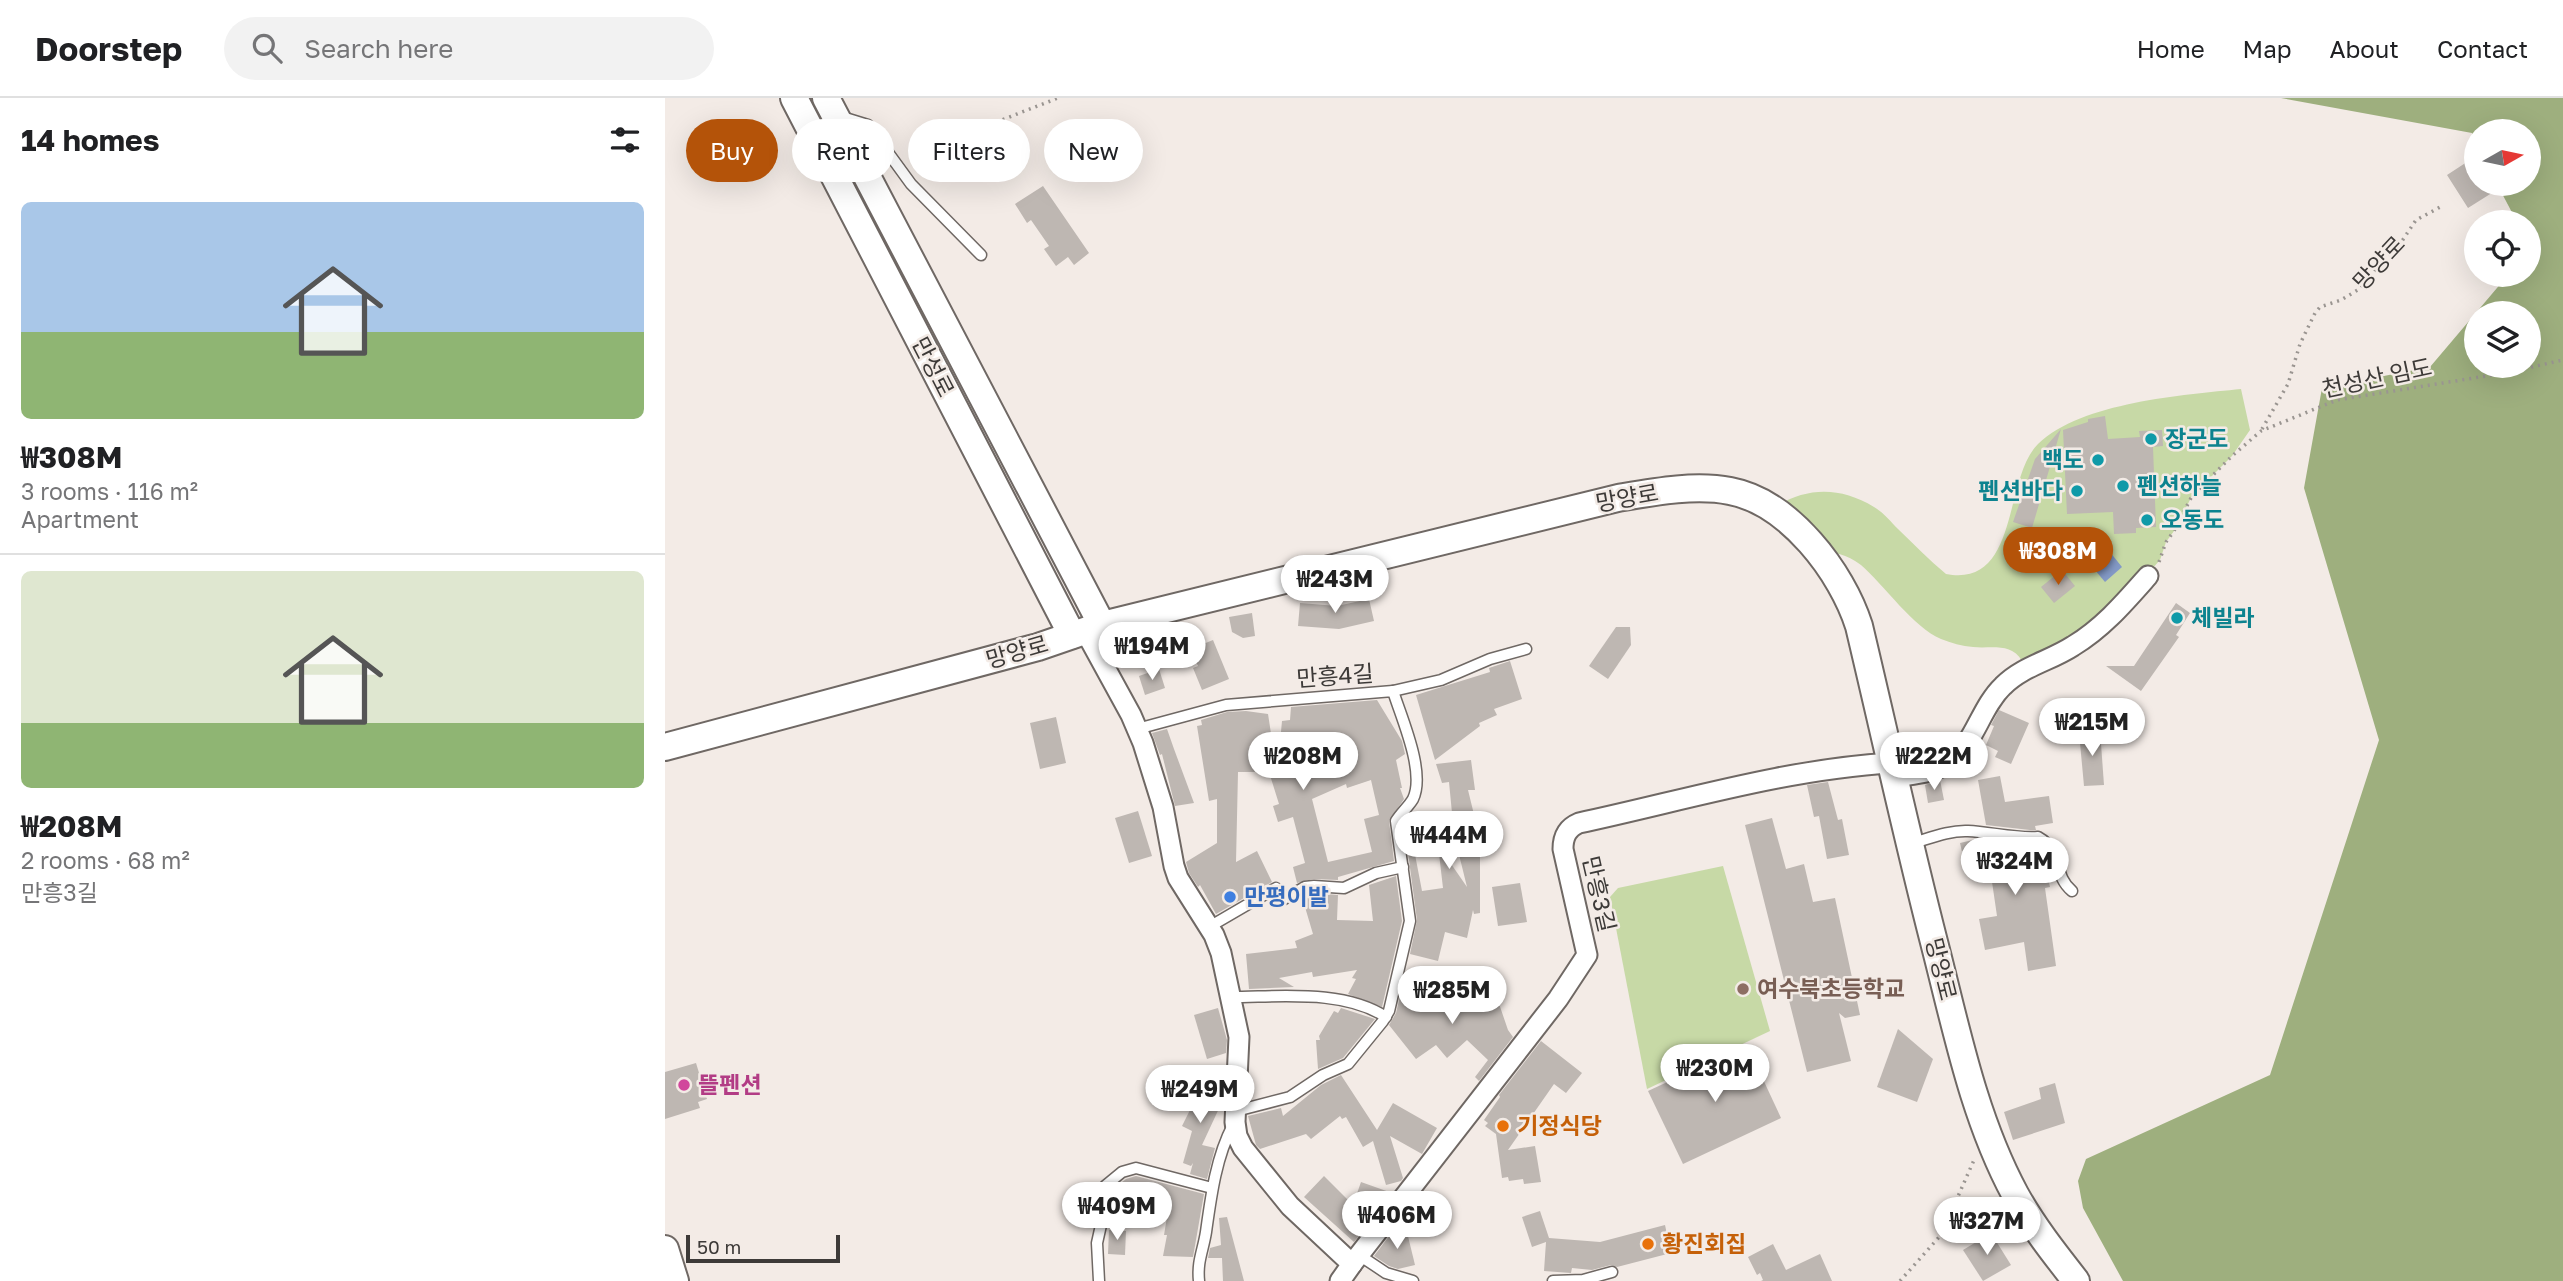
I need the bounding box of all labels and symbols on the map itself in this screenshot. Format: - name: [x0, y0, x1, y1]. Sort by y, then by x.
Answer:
- north arrow: [2464, 119, 2541, 196]
- street label: 망양로: [2346, 230, 2410, 295]
- street label: 만성로: [907, 332, 961, 401]
- street label: 천성산 임도: [2319, 352, 2434, 402]
- place label: 장군도: [2165, 424, 2228, 452]
- marker: 장군도: [2143, 431, 2159, 447]
- place label: 백도: [2042, 445, 2084, 473]
- marker: 백도: [2090, 452, 2106, 468]
- place label: 펜션하늘: [2137, 471, 2222, 499]
- place label: 펜션바다: [1978, 476, 2063, 504]
- street label: 망양로: [1593, 478, 1661, 516]
- marker: 펜션하늘: [2115, 478, 2131, 494]
- marker: 펜션바다: [2069, 483, 2085, 499]
- place label: 오동도: [2161, 505, 2224, 533]
- marker: 오동도: [2139, 512, 2155, 528]
- pin: ₩308M: [2009, 528, 2107, 587]
- pin: ₩243M: [1286, 556, 1384, 615]
- place label: 체빌라: [2191, 603, 2254, 631]
- marker: 체빌라: [2169, 610, 2185, 626]
- pin: ₩194M: [1103, 622, 1201, 682]
- street label: 망양로: [982, 629, 1051, 673]
- street label: 만흥4길: [1295, 658, 1375, 692]
- pin: ₩215M: [2043, 698, 2141, 758]
- pin: ₩208M: [1254, 732, 1352, 792]
- pin: ₩222M: [1885, 732, 1983, 792]
- pin: ₩444M: [1400, 812, 1498, 871]
- pin: ₩324M: [1966, 838, 2064, 897]
- street label: 만흥3길: [1578, 853, 1622, 934]
- place label: 만평이발: [1244, 882, 1329, 910]
- marker: 만평이발: [1222, 889, 1238, 905]
- street label: 망양로: [1921, 935, 1963, 1003]
- pin: ₩285M: [1403, 967, 1501, 1026]
- place label: 여수북초등학교: [1757, 974, 1905, 1002]
- marker: 여수북초등학교: [1735, 981, 1751, 997]
- pin: ₩230M: [1666, 1044, 1764, 1104]
- pin: ₩249M: [1151, 1066, 1249, 1125]
- place label: 뜰펜션: [698, 1070, 761, 1098]
- marker: 뜰펜션: [676, 1077, 692, 1093]
- place label: 기정식당: [1517, 1111, 1602, 1139]
- marker: 기정식당: [1495, 1118, 1511, 1134]
- pin: ₩409M: [1068, 1182, 1166, 1242]
- pin: ₩406M: [1348, 1192, 1446, 1251]
- pin: ₩327M: [1938, 1198, 2036, 1257]
- place label: 황진회집: [1662, 1229, 1747, 1257]
- scale bar: [686, 1232, 840, 1264]
- marker: 황진회집: [1640, 1236, 1656, 1252]

